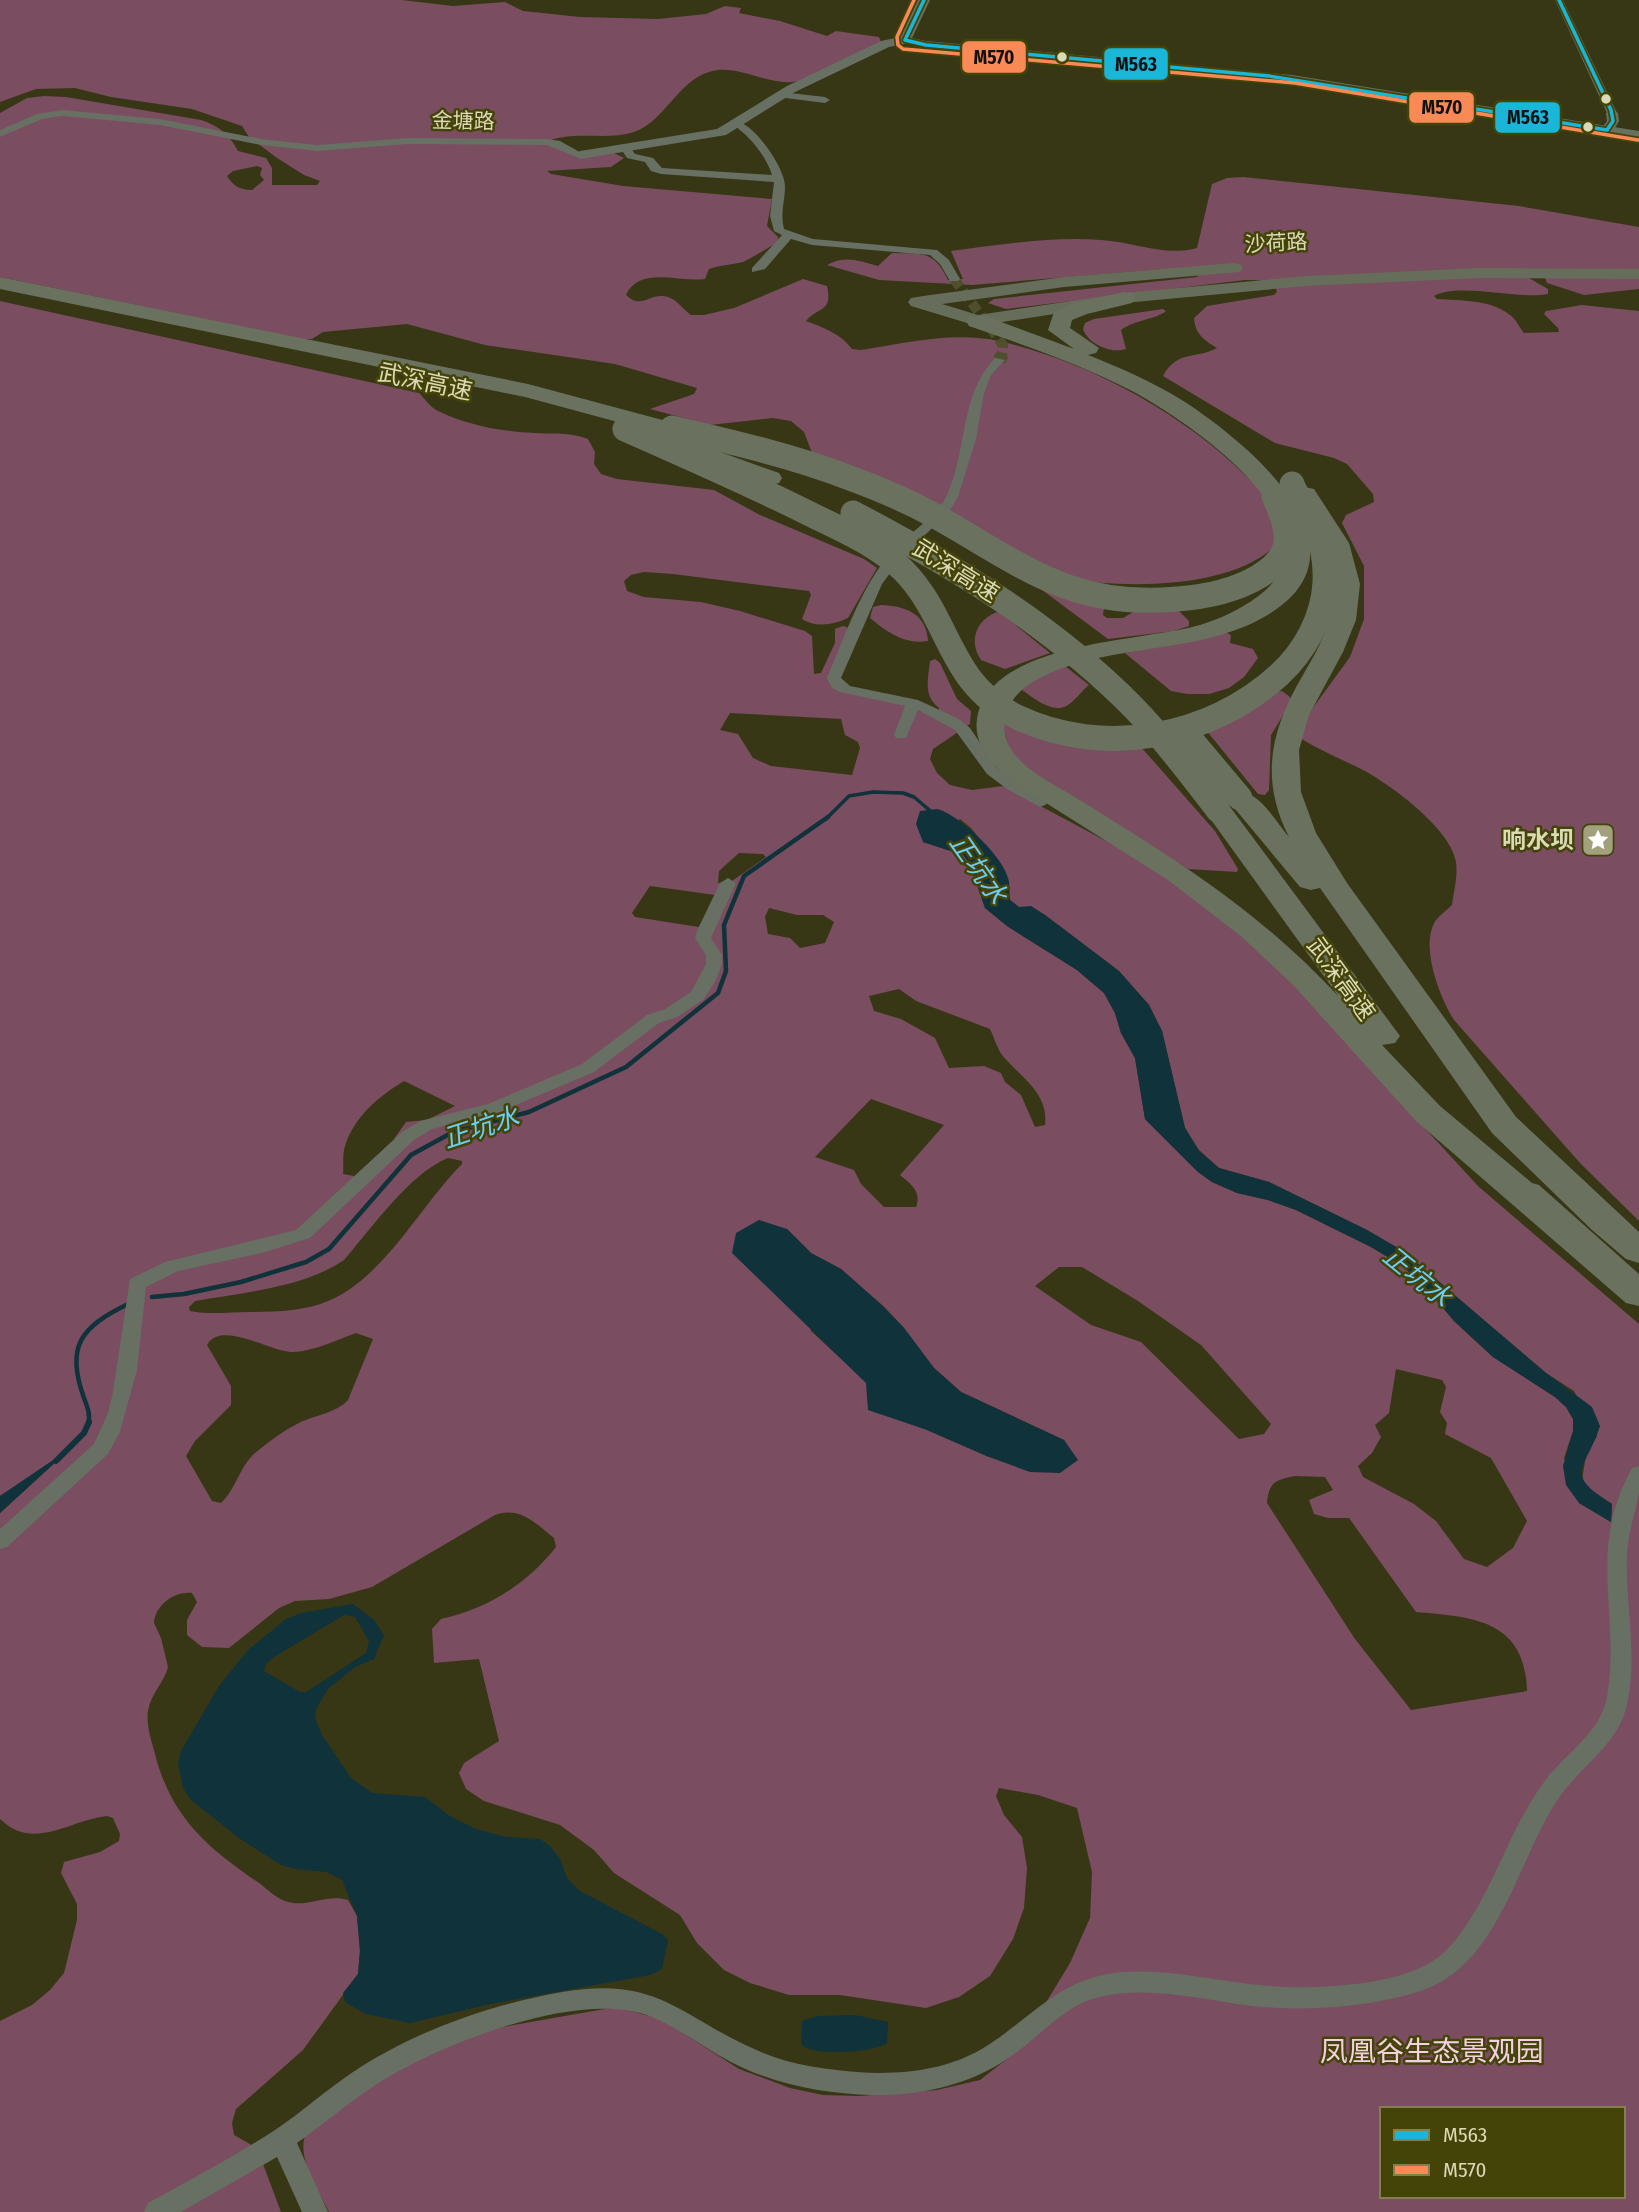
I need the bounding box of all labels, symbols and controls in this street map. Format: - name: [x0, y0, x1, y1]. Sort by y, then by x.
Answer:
- line badge: M570: [961, 40, 1027, 74]
- text: M570: [974, 46, 1014, 69]
- line badge: M563: [1103, 47, 1169, 81]
- unlabelled marker: [1055, 50, 1069, 64]
- text: M563: [1115, 53, 1157, 76]
- line badge: M570: [1408, 91, 1475, 124]
- unlabelled marker: [1599, 92, 1613, 106]
- text: M570: [1422, 96, 1462, 119]
- line badge: M563: [1494, 101, 1561, 134]
- text: M563: [1507, 106, 1549, 129]
- street label: 金塘路: [431, 107, 495, 135]
- unlabelled marker: [1581, 120, 1595, 134]
- street label: 沙荷路: [1244, 228, 1308, 258]
- street label: 武深高速: [375, 358, 475, 406]
- street label: 武深高速: [908, 534, 1004, 608]
- place icon: 响水坝: [1579, 821, 1617, 859]
- place label: 响水坝: [1502, 826, 1574, 854]
- water label: 正坑水: [943, 828, 1014, 911]
- street label: 武深高速: [1301, 932, 1381, 1026]
- water label: 正坑水: [439, 1101, 524, 1155]
- water label: 正坑水: [1377, 1240, 1458, 1314]
- park label: 凤凰谷生态景观园: [1320, 2035, 1544, 2068]
- legend: [1380, 2107, 1625, 2198]
- text: M563: [1443, 2122, 1487, 2148]
- text: M570: [1443, 2157, 1486, 2183]

